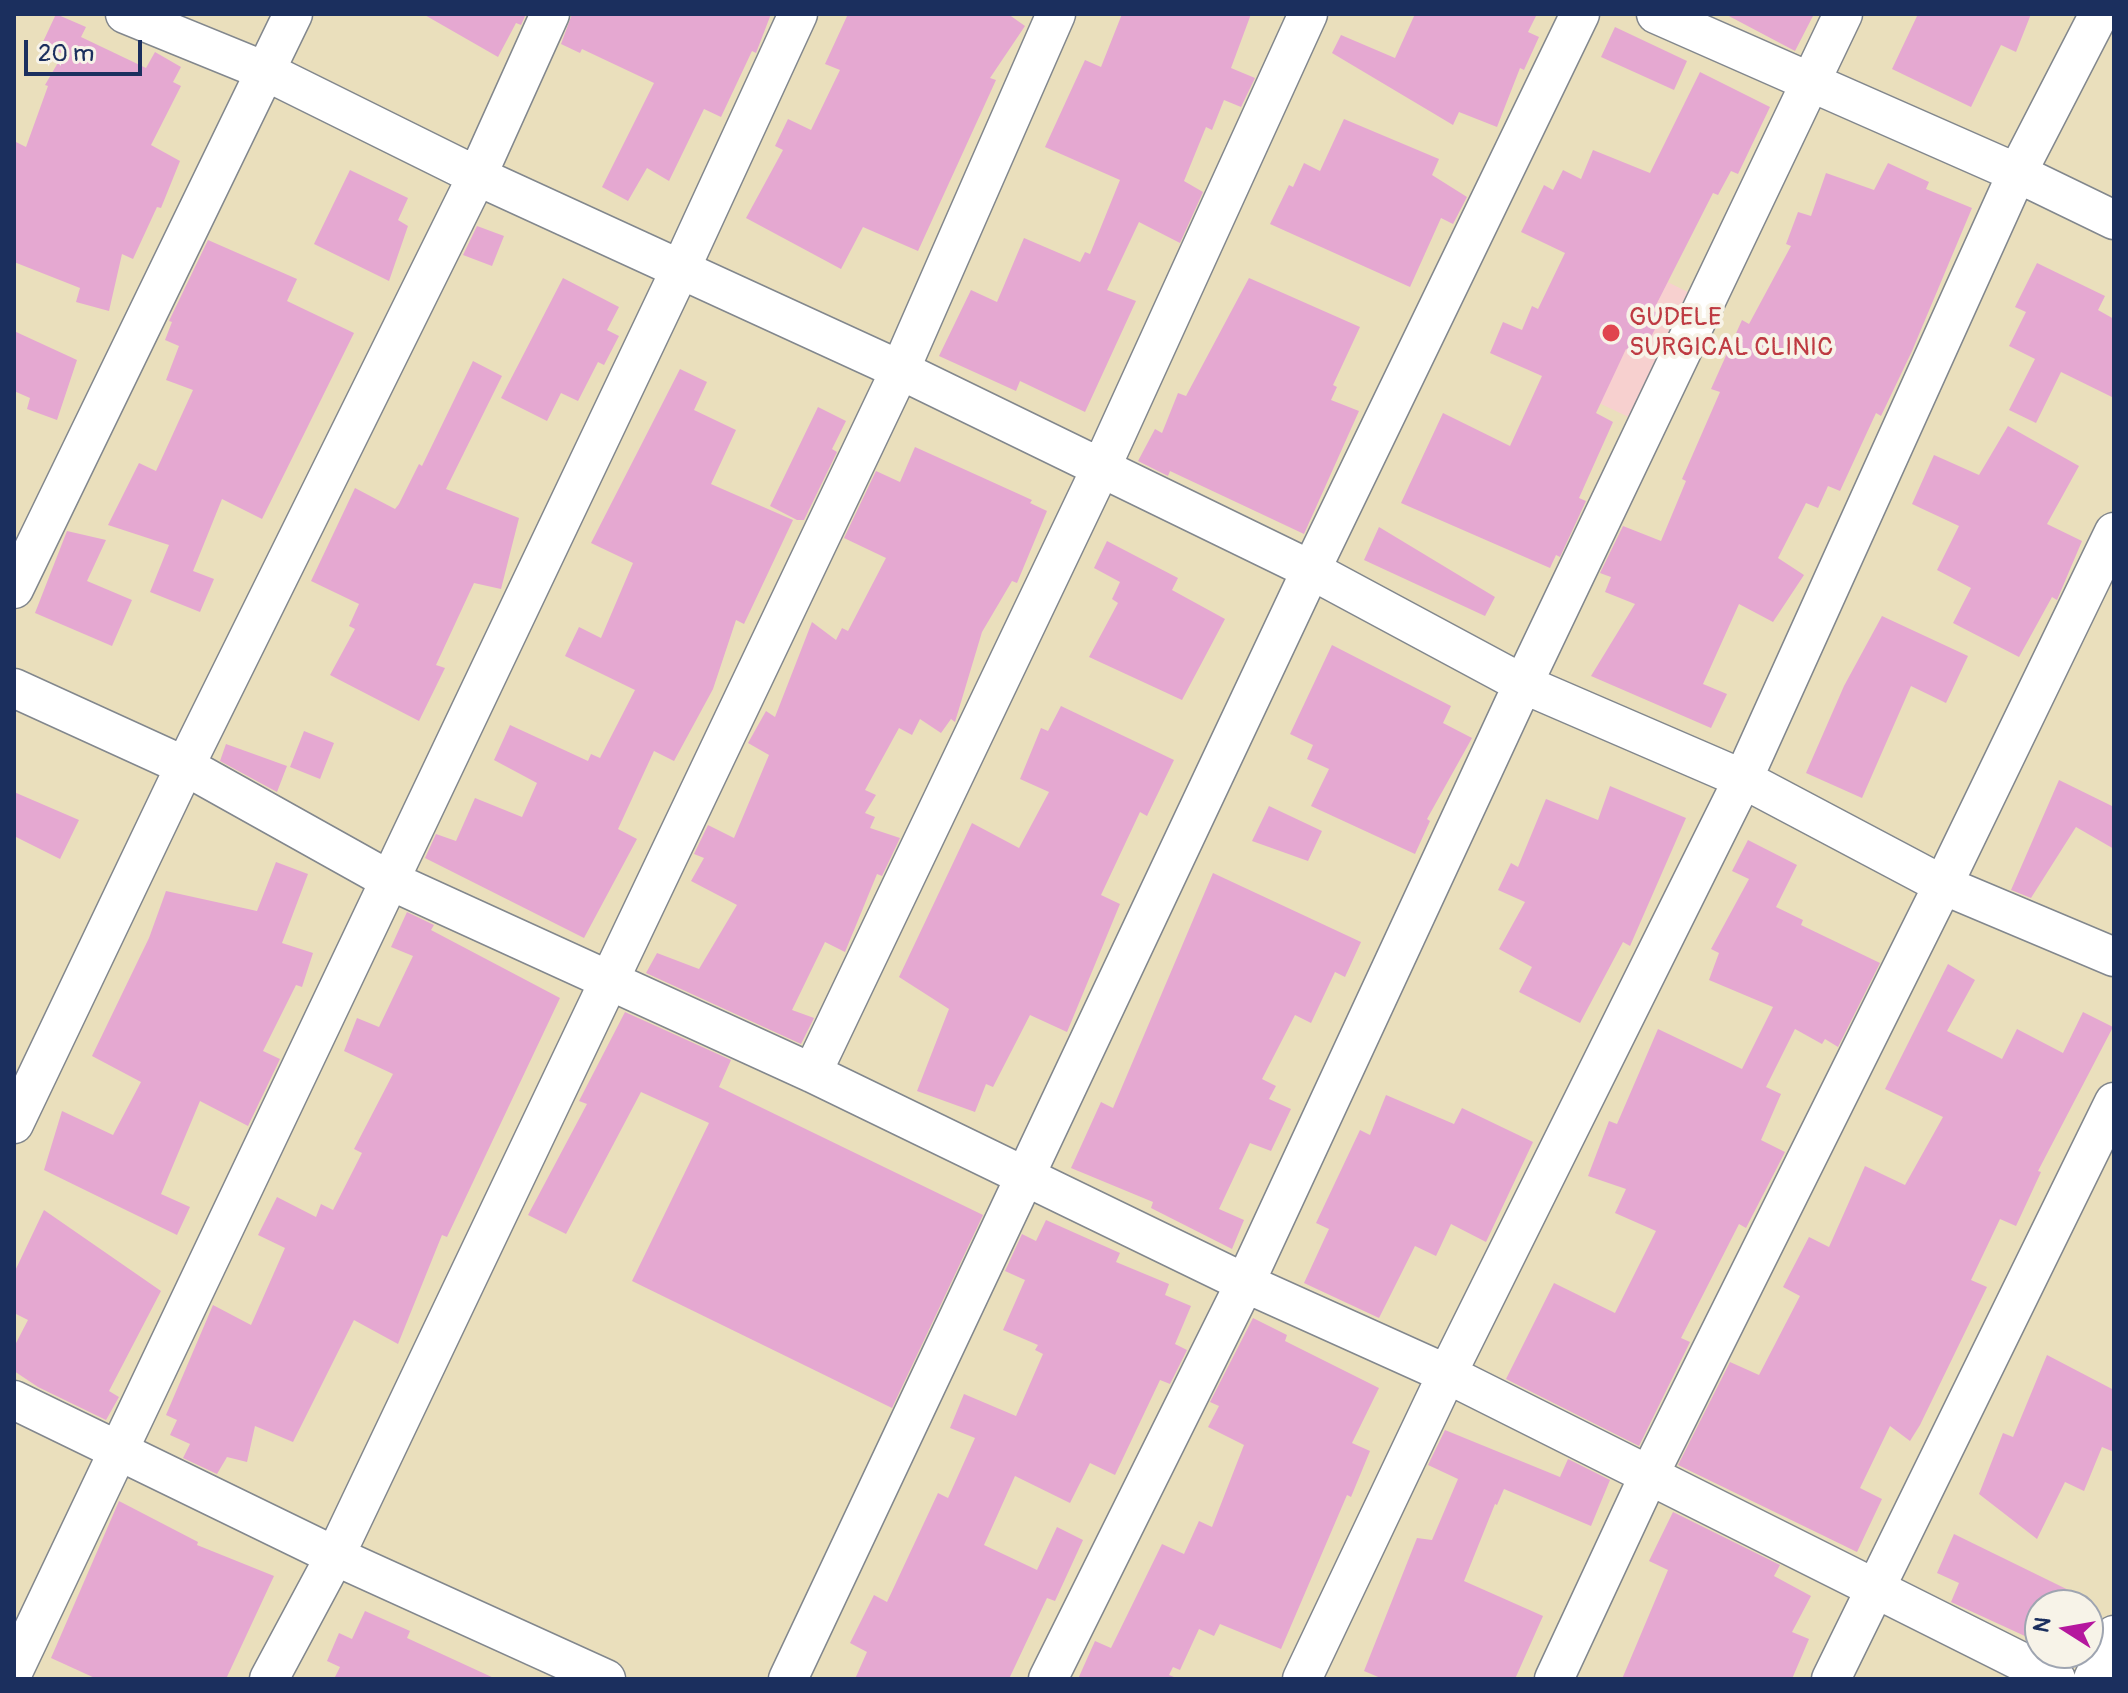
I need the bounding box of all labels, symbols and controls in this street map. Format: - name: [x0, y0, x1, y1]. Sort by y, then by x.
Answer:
- scale bar: [28, 24, 146, 74]
- text: 20 m: [38, 39, 94, 68]
- place label: GUDELE SURGICAL CLINIC: [1629, 302, 1833, 364]
- marker: GUDELE SURGICAL CLINIC: [1600, 322, 1622, 344]
- north arrow: [2024, 1589, 2104, 1669]
- text: N: [2027, 1615, 2058, 1635]

